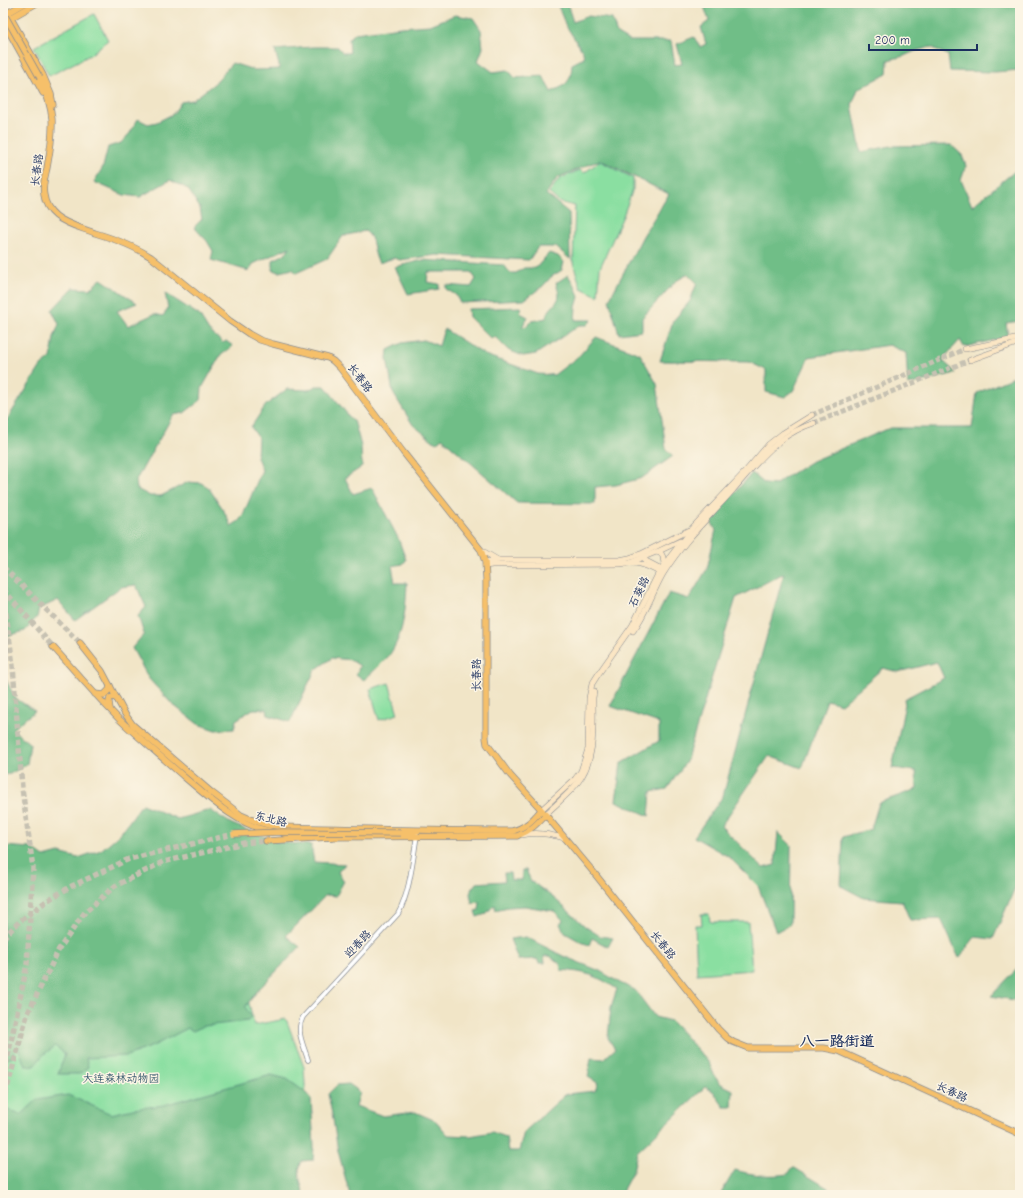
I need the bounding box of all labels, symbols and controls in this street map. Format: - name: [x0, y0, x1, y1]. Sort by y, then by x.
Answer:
- scale bar: [869, 26, 977, 52]
- text: 200 m: [875, 33, 910, 47]
- street label: 长春路: [28, 153, 46, 187]
- street label: 长春路: [345, 361, 375, 395]
- street label: 石葵路: [626, 574, 652, 610]
- street label: 长春路: [470, 659, 483, 692]
- street label: 东北路: [253, 809, 289, 829]
- street label: 迎春路: [342, 927, 374, 961]
- street label: 长春路: [648, 928, 678, 962]
- district label: 八一路街道: [799, 1032, 875, 1050]
- park label: 大连森林动物园: [83, 1072, 160, 1085]
- street label: 长春路: [934, 1079, 970, 1105]

